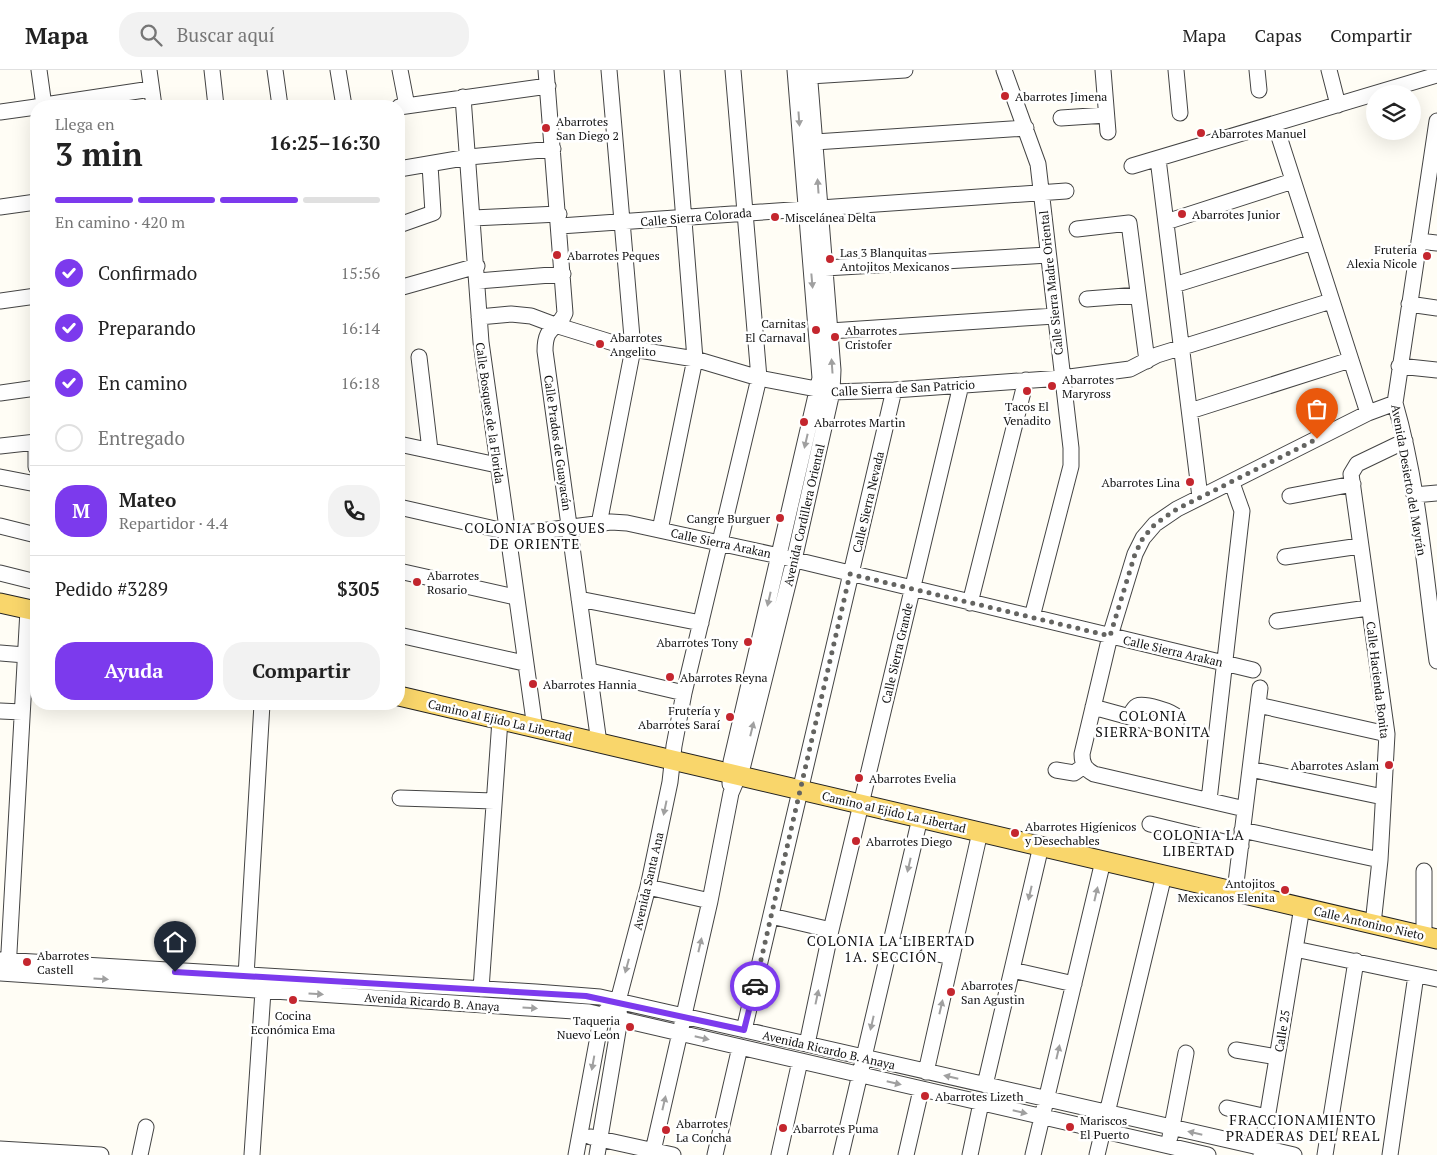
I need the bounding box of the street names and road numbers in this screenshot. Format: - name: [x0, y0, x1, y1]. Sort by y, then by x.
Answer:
- street label: Calle Sierra Colorada: [640, 205, 752, 229]
- street label: Calle Sierra Madre Oriental: [1036, 210, 1066, 356]
- street label: Calle Bosques de la Florida: [473, 341, 507, 485]
- street label: Calle Prados de Guayacán: [541, 374, 575, 512]
- street label: Calle Sierra de San Patricio: [831, 377, 976, 399]
- street label: Avenida Desierto del Mayrán: [1388, 403, 1430, 557]
- street label: Avenida Cordillera Oriental: [780, 442, 828, 588]
- street label: Calle Sierra Nevada: [849, 450, 887, 554]
- street label: Calle Sierra Arakan: [669, 525, 773, 561]
- street label: Calle Sierra Grande: [878, 601, 916, 705]
- street label: Calle Hacienda Bonita: [1363, 621, 1393, 739]
- street label: Calle Sierra Arakan: [1121, 632, 1225, 670]
- street label: Camino al Ejido La Libertad: [426, 696, 574, 744]
- street label: Camino al Ejido La Libertad: [820, 788, 968, 836]
- street label: Avenida Santa Ana: [629, 831, 667, 931]
- street label: Calle Antonino Nieto: [1312, 903, 1426, 943]
- street label: Avenida Ricardo B. Anaya: [364, 990, 500, 1014]
- street label: Calle 25: [1271, 1009, 1293, 1053]
- street label: Avenida Ricardo B. Anaya: [761, 1027, 897, 1073]

